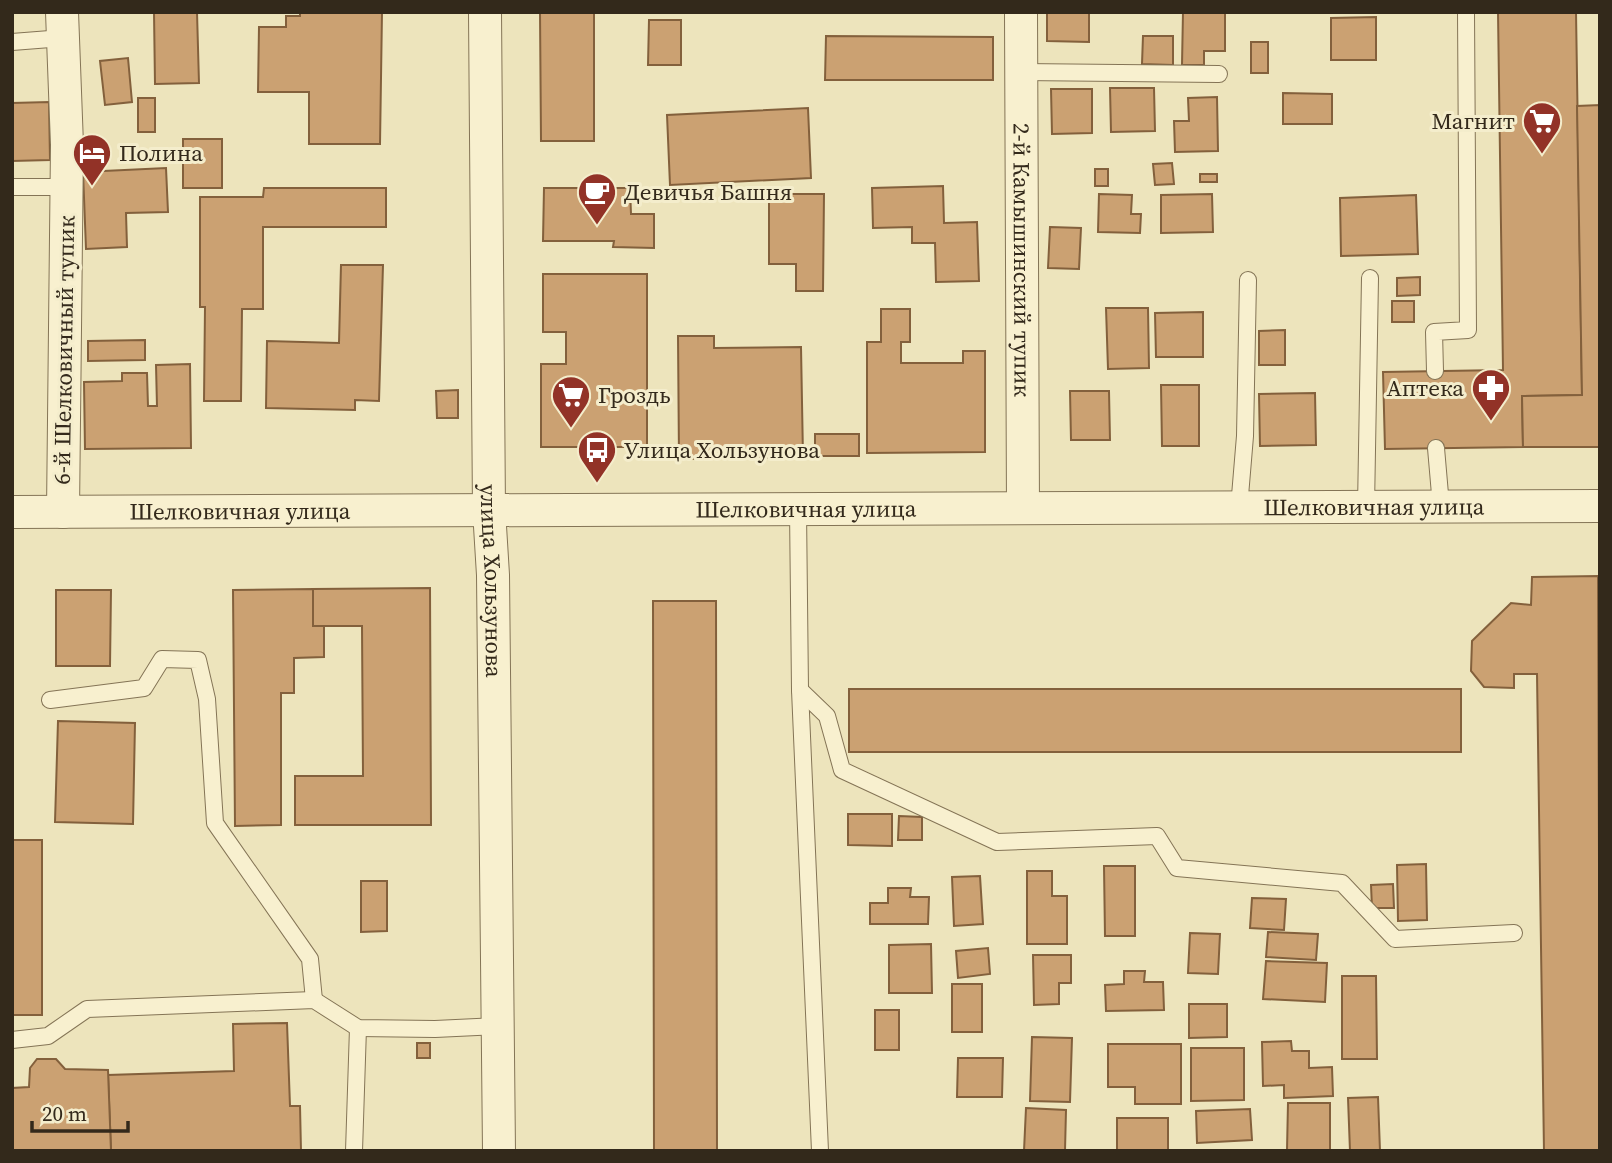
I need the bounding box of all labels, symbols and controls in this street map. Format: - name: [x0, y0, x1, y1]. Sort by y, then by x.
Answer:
- supermarket icon: Магнит: [1521, 100, 1563, 155]
- place label: Магнит: [1432, 105, 1515, 137]
- street label: 2-й Камышинский тупик: [1005, 123, 1039, 397]
- hotel icon: Полина: [71, 132, 113, 187]
- place label: Полина: [119, 137, 203, 169]
- cafe icon: Девичья Башня: [576, 171, 618, 226]
- place label: Девичья Башня: [624, 176, 792, 208]
- street label: 6-й Шелковичный тупик: [46, 215, 82, 485]
- pharmacy icon: Аптека: [1470, 367, 1512, 422]
- place label: Аптека: [1387, 372, 1464, 404]
- supermarket icon: Гроздь: [550, 374, 592, 429]
- place label: Гроздь: [598, 379, 671, 411]
- bus stop icon: Улица Хользунова: [576, 429, 618, 484]
- place label: Улица Хользунова: [624, 434, 820, 466]
- street label: улица Хользунова: [473, 484, 510, 678]
- street label: Шелковичная улица: [1263, 490, 1485, 523]
- street label: Шелковичная улица: [695, 493, 917, 525]
- street label: Шелковичная улица: [129, 495, 351, 528]
- scale bar: [32, 1090, 128, 1134]
- text: 20 m: [42, 1099, 87, 1128]

